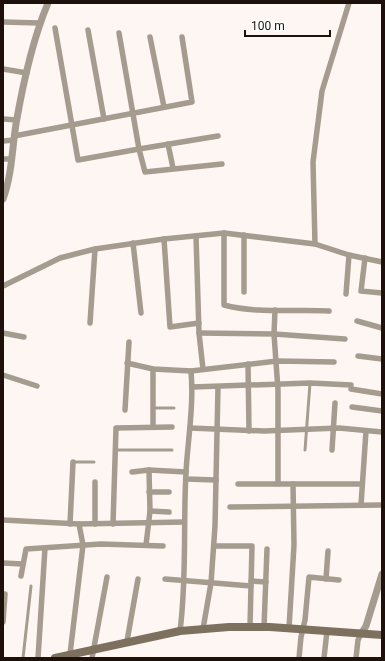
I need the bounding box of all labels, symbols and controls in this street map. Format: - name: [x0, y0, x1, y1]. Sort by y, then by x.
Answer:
- scale bar: [245, 12, 330, 38]
- text: 100 m: [251, 19, 285, 33]

